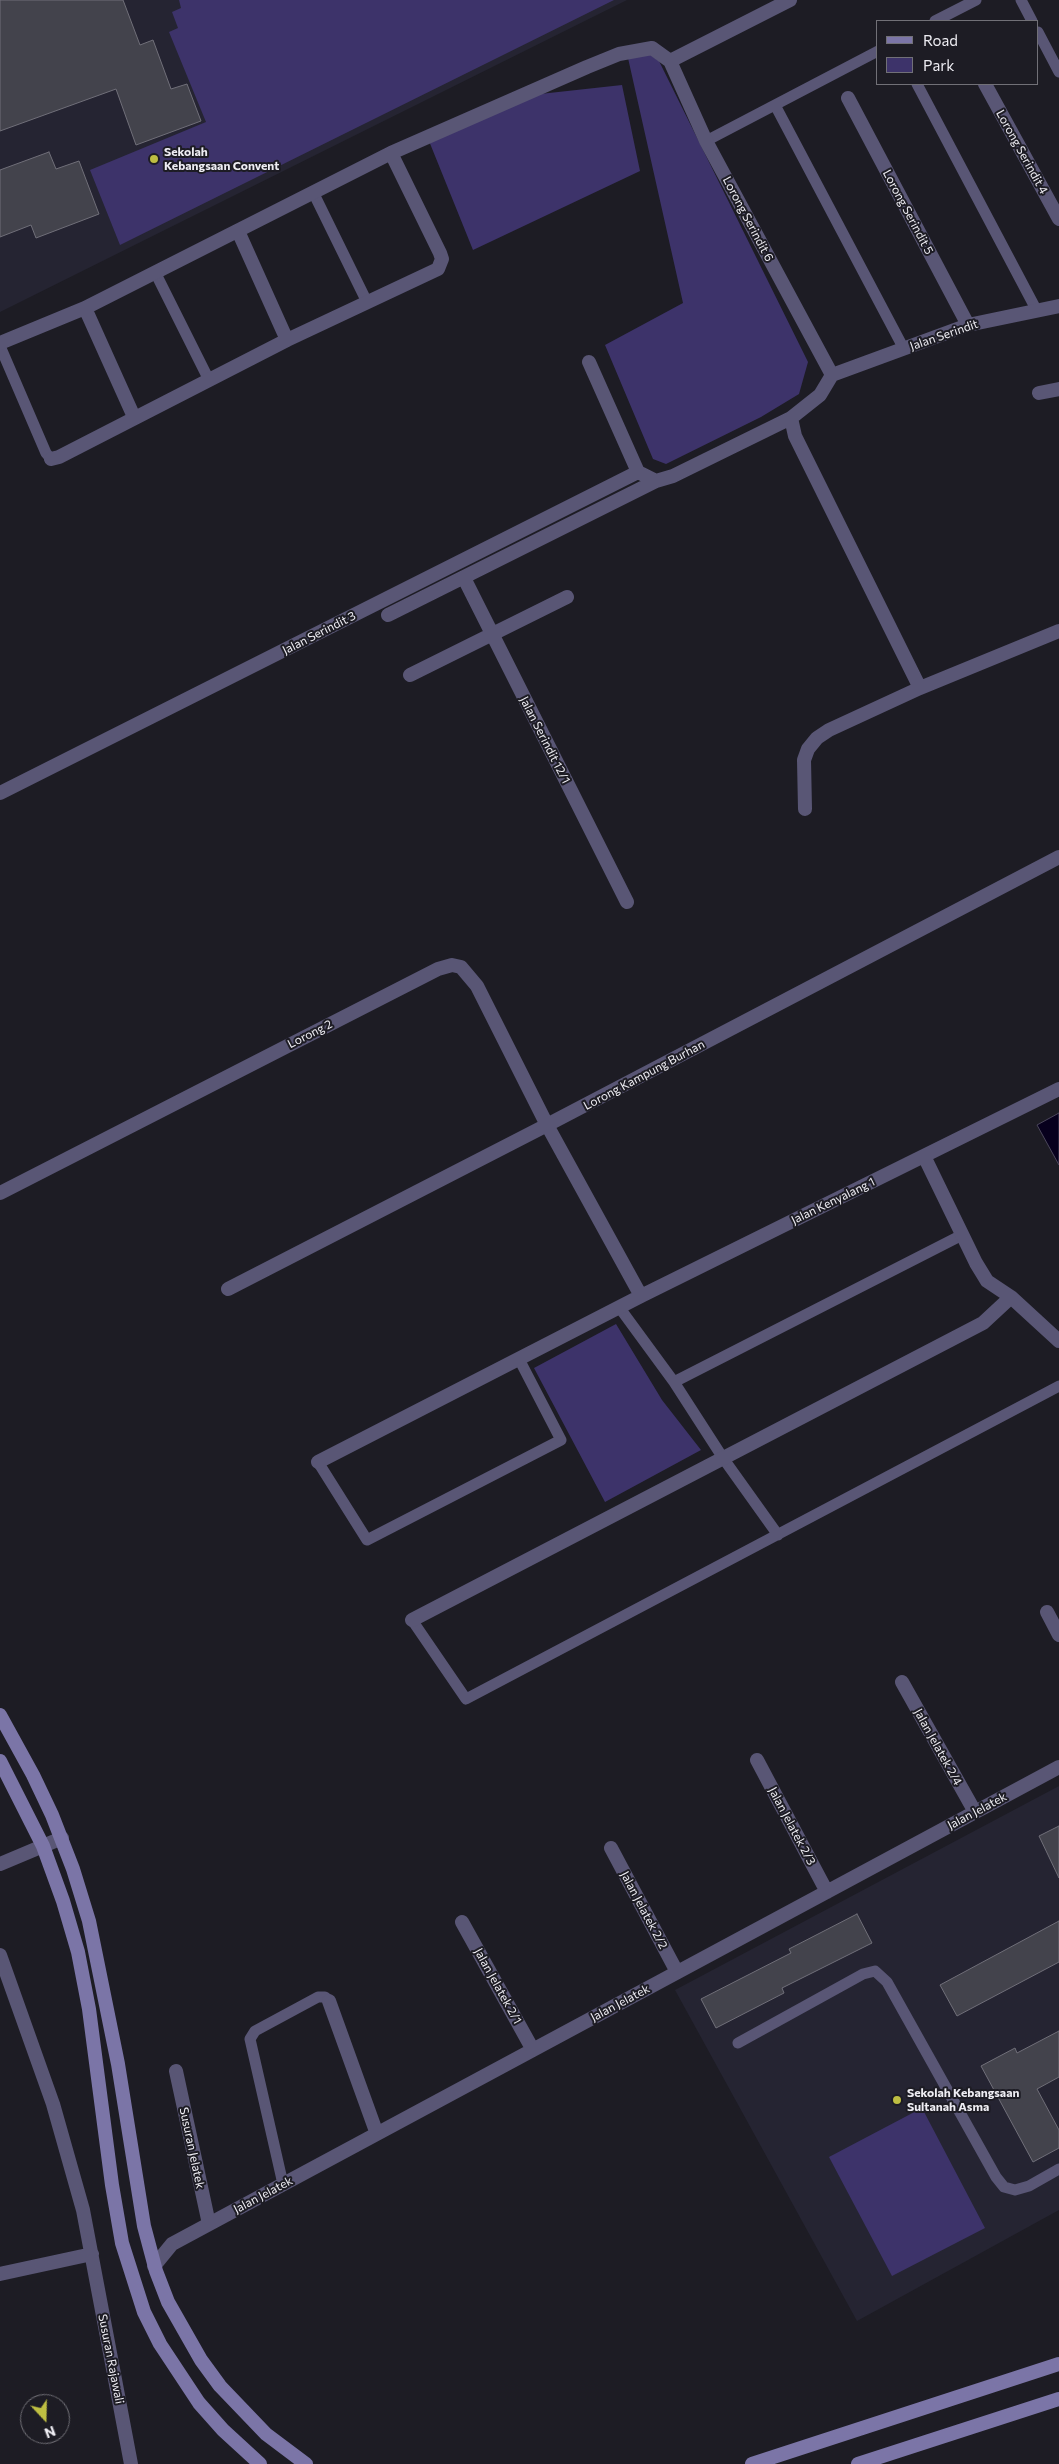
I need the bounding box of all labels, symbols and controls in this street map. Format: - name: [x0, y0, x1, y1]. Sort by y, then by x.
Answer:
- legend: [876, 20, 1039, 85]
- text: Road: [923, 31, 958, 49]
- text: Park: [923, 56, 954, 74]
- street label: Lorong Serindit 4: [993, 107, 1051, 197]
- place label: Sekolah Kebangsaan Convent: [164, 145, 279, 173]
- marker: Sekolah Kebangsaan Convent: [148, 153, 160, 165]
- street label: Lorong Serindit 5: [880, 167, 936, 257]
- street label: Lorong Serindit 6: [720, 174, 776, 264]
- street label: Jalan Serindit: [908, 317, 980, 353]
- street label: Jalan Serindit 3: [280, 608, 358, 658]
- street label: Jalan Serindit 12/1: [517, 694, 573, 786]
- street label: Lorong 2: [285, 1017, 335, 1051]
- street label: Lorong Kampung Burhan: [581, 1037, 707, 1113]
- street label: Jalan Kenyalang 1: [789, 1174, 877, 1228]
- street label: Jalan Jelatek 2/4: [911, 1706, 965, 1788]
- street label: Jalan Jelatek 2/3: [765, 1785, 819, 1867]
- street label: Jalan Jelatek: [945, 1789, 1009, 1833]
- street label: Jalan Jelatek 2/2: [617, 1869, 671, 1951]
- street label: Jalan Jelatek 2/1: [471, 1946, 525, 2026]
- street label: Jalan Jelatek: [588, 1981, 652, 2025]
- place label: Sekolah Kebangsaan Sultanah Asma: [907, 2086, 1019, 2114]
- marker: Sekolah Kebangsaan Sultanah Asma: [891, 2094, 903, 2106]
- street label: Susuran Jelatek: [176, 2106, 208, 2190]
- street label: Jalan Jelatek: [231, 2173, 295, 2217]
- street label: Susuran Rajawali: [95, 2313, 127, 2405]
- north arrow: [20, 2394, 70, 2444]
- text: N: [42, 2423, 58, 2442]

